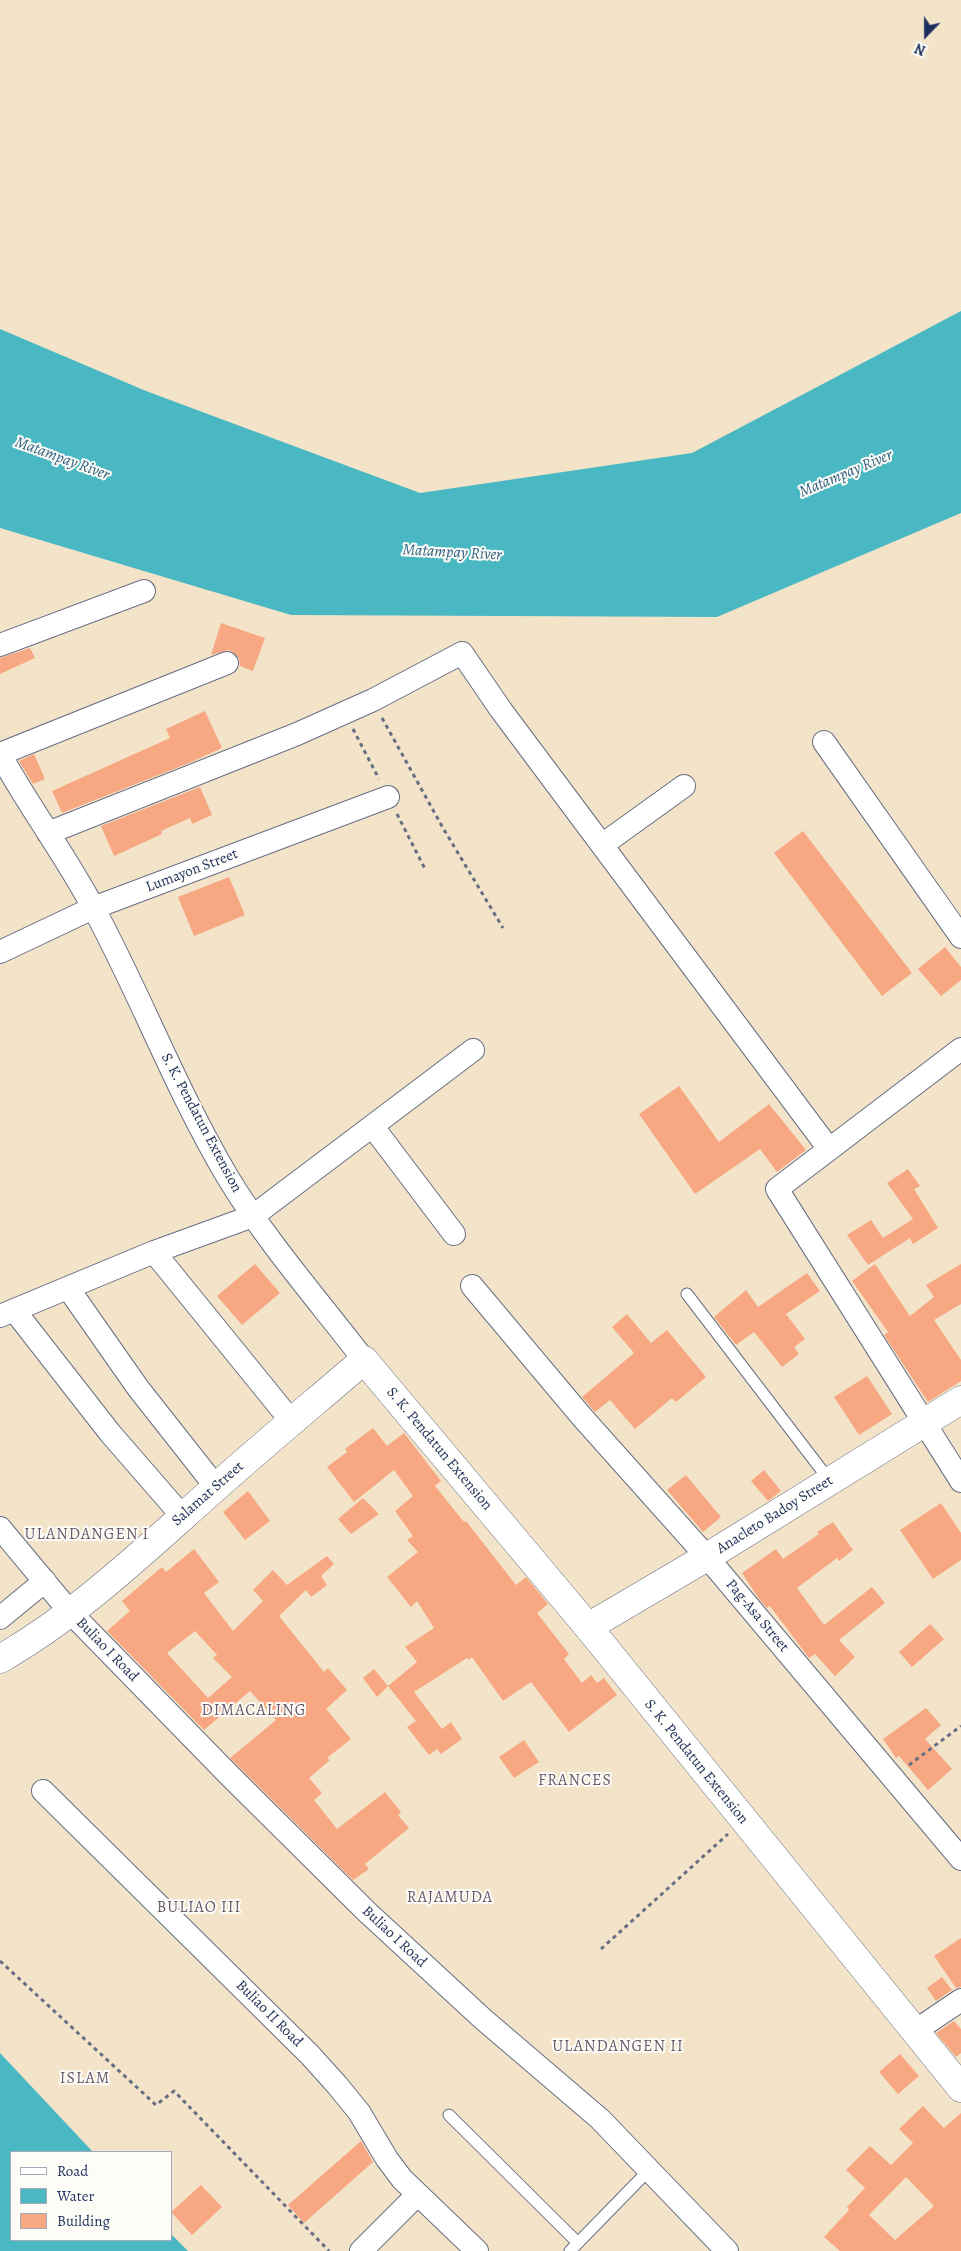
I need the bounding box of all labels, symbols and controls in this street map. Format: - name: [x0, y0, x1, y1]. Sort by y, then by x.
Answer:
- north arrow: [901, 10, 951, 60]
- text: N: [912, 39, 928, 60]
- water label: Matampay River: [12, 433, 112, 485]
- water label: Matampay River: [797, 446, 895, 502]
- water label: Matampay River: [402, 541, 502, 565]
- street label: Lumayon Street: [144, 845, 240, 897]
- street label: S. K. Pendatun Extension: [157, 1050, 245, 1196]
- street label: S. K. Pendatun Extension: [382, 1384, 496, 1514]
- street label: Salamat Street: [168, 1458, 248, 1530]
- street label: Anacleto Badoy Street: [714, 1472, 836, 1558]
- district label: ULANDANGEN I: [23, 1525, 151, 1545]
- street label: Pag-Asa Street: [721, 1576, 793, 1656]
- street label: Buliao I Road: [72, 1614, 142, 1686]
- street label: S. K. Pendatun Extension: [640, 1696, 752, 1828]
- district label: DIMACALING: [200, 1701, 308, 1721]
- district label: FRANCES: [537, 1771, 613, 1791]
- district label: RAJAMUDA: [406, 1888, 494, 1908]
- district label: BULIAO III: [155, 1898, 243, 1918]
- street label: Buliao I Road: [358, 1902, 430, 1972]
- street label: Buliao II Road: [232, 1977, 306, 2051]
- district label: ULANDANGEN II: [551, 2037, 685, 2057]
- district label: ISLAM: [59, 2069, 111, 2089]
- legend: [10, 2151, 172, 2241]
- text: Road: [57, 2161, 88, 2181]
- text: Water: [57, 2186, 94, 2206]
- text: Building: [57, 2211, 110, 2231]

